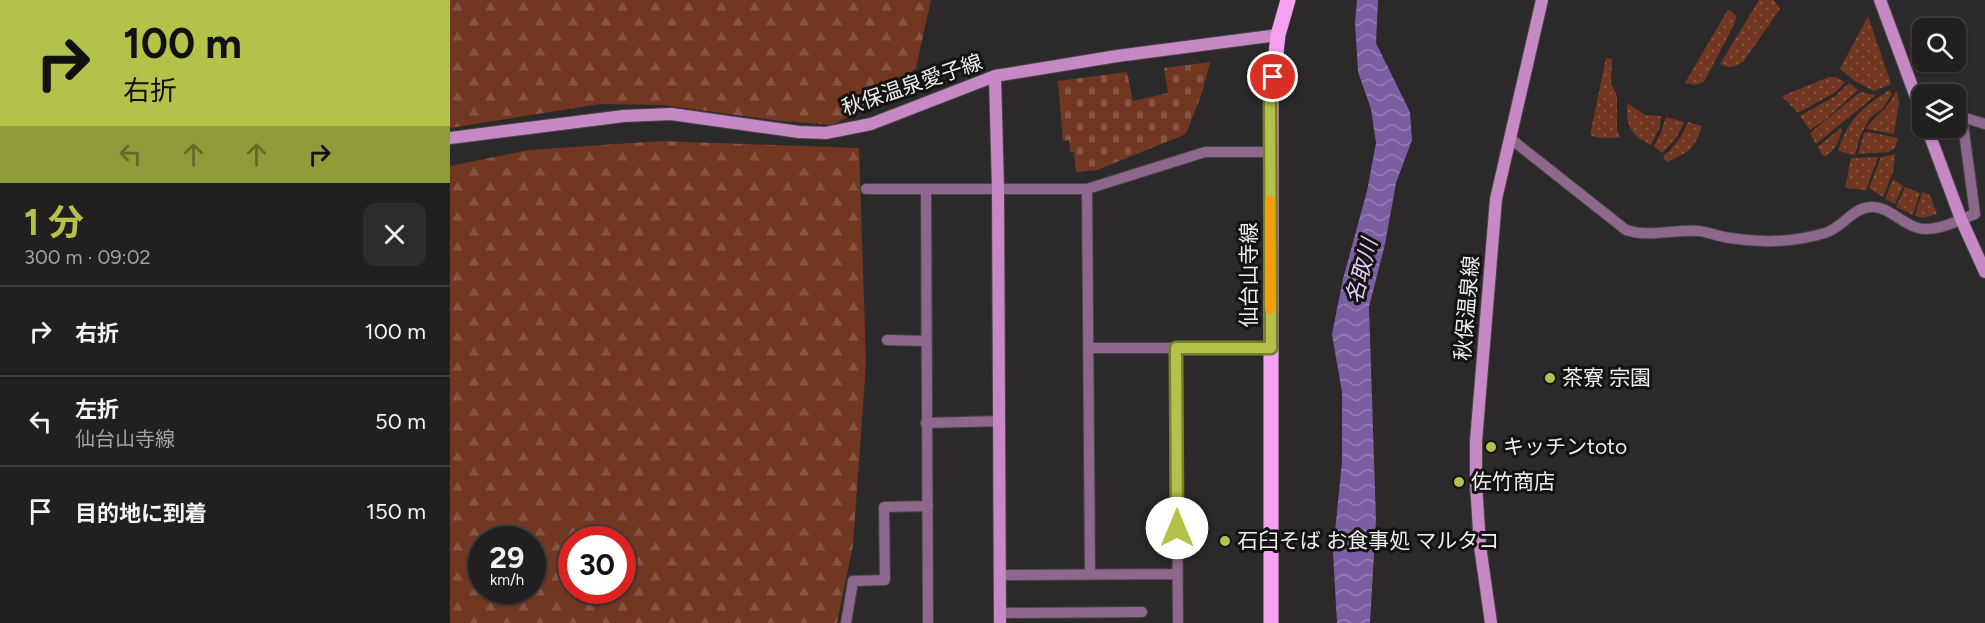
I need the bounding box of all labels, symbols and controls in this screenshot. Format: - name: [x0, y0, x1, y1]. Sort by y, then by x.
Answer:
- text: 100 m: [123, 18, 242, 69]
- map controls: [1912, 18, 1966, 138]
- button: search: [1912, 18, 1966, 72]
- icon: right: [24, 24, 102, 102]
- street label: 秋保温泉愛子線: [838, 49, 985, 120]
- pin: [1247, 51, 1298, 102]
- icon: arrive: [1256, 60, 1289, 93]
- text: 右折: [123, 74, 177, 107]
- button: layers: [1912, 84, 1966, 138]
- icon: left: [114, 138, 147, 171]
- icon: ahead: [177, 138, 210, 171]
- icon: ahead: [240, 138, 273, 171]
- icon: right: [303, 138, 336, 171]
- text: 1 分: [24, 201, 84, 244]
- button: close: [363, 203, 426, 266]
- street label: 仙台山寺線: [1236, 223, 1261, 328]
- water label: 名取川: [1340, 234, 1384, 307]
- text: 300 m · 09:02: [24, 245, 151, 269]
- street label: 秋保温泉線: [1449, 255, 1484, 361]
- icon: right: [24, 315, 57, 348]
- text: 100 m: [365, 318, 426, 345]
- text: 右折: [75, 320, 119, 347]
- place label: 茶寮 宗園: [1562, 365, 1651, 390]
- marker: 茶寮 宗園: [1543, 371, 1557, 385]
- text: 左折: [75, 396, 119, 423]
- icon: left: [24, 405, 57, 438]
- text: 50 m: [375, 408, 426, 435]
- text: 仙台山寺線: [75, 427, 175, 451]
- place label: キッチンtoto: [1503, 434, 1627, 459]
- marker: キッチンtoto: [1484, 440, 1498, 454]
- place label: 佐竹商店: [1471, 469, 1555, 494]
- marker: 佐竹商店: [1452, 475, 1466, 489]
- icon: arrive: [24, 495, 57, 528]
- position arrow: [1145, 496, 1209, 560]
- text: 150 m: [366, 498, 426, 525]
- text: 目的地に到着: [75, 500, 207, 527]
- speed limit sign: 30: [558, 526, 636, 604]
- place label: 石臼そば お食事処 マルタコ: [1237, 528, 1499, 553]
- marker: 石臼そば お食事処 マルタコ: [1218, 534, 1232, 548]
- text: 29: [490, 539, 524, 576]
- text: km/h: [490, 571, 524, 589]

